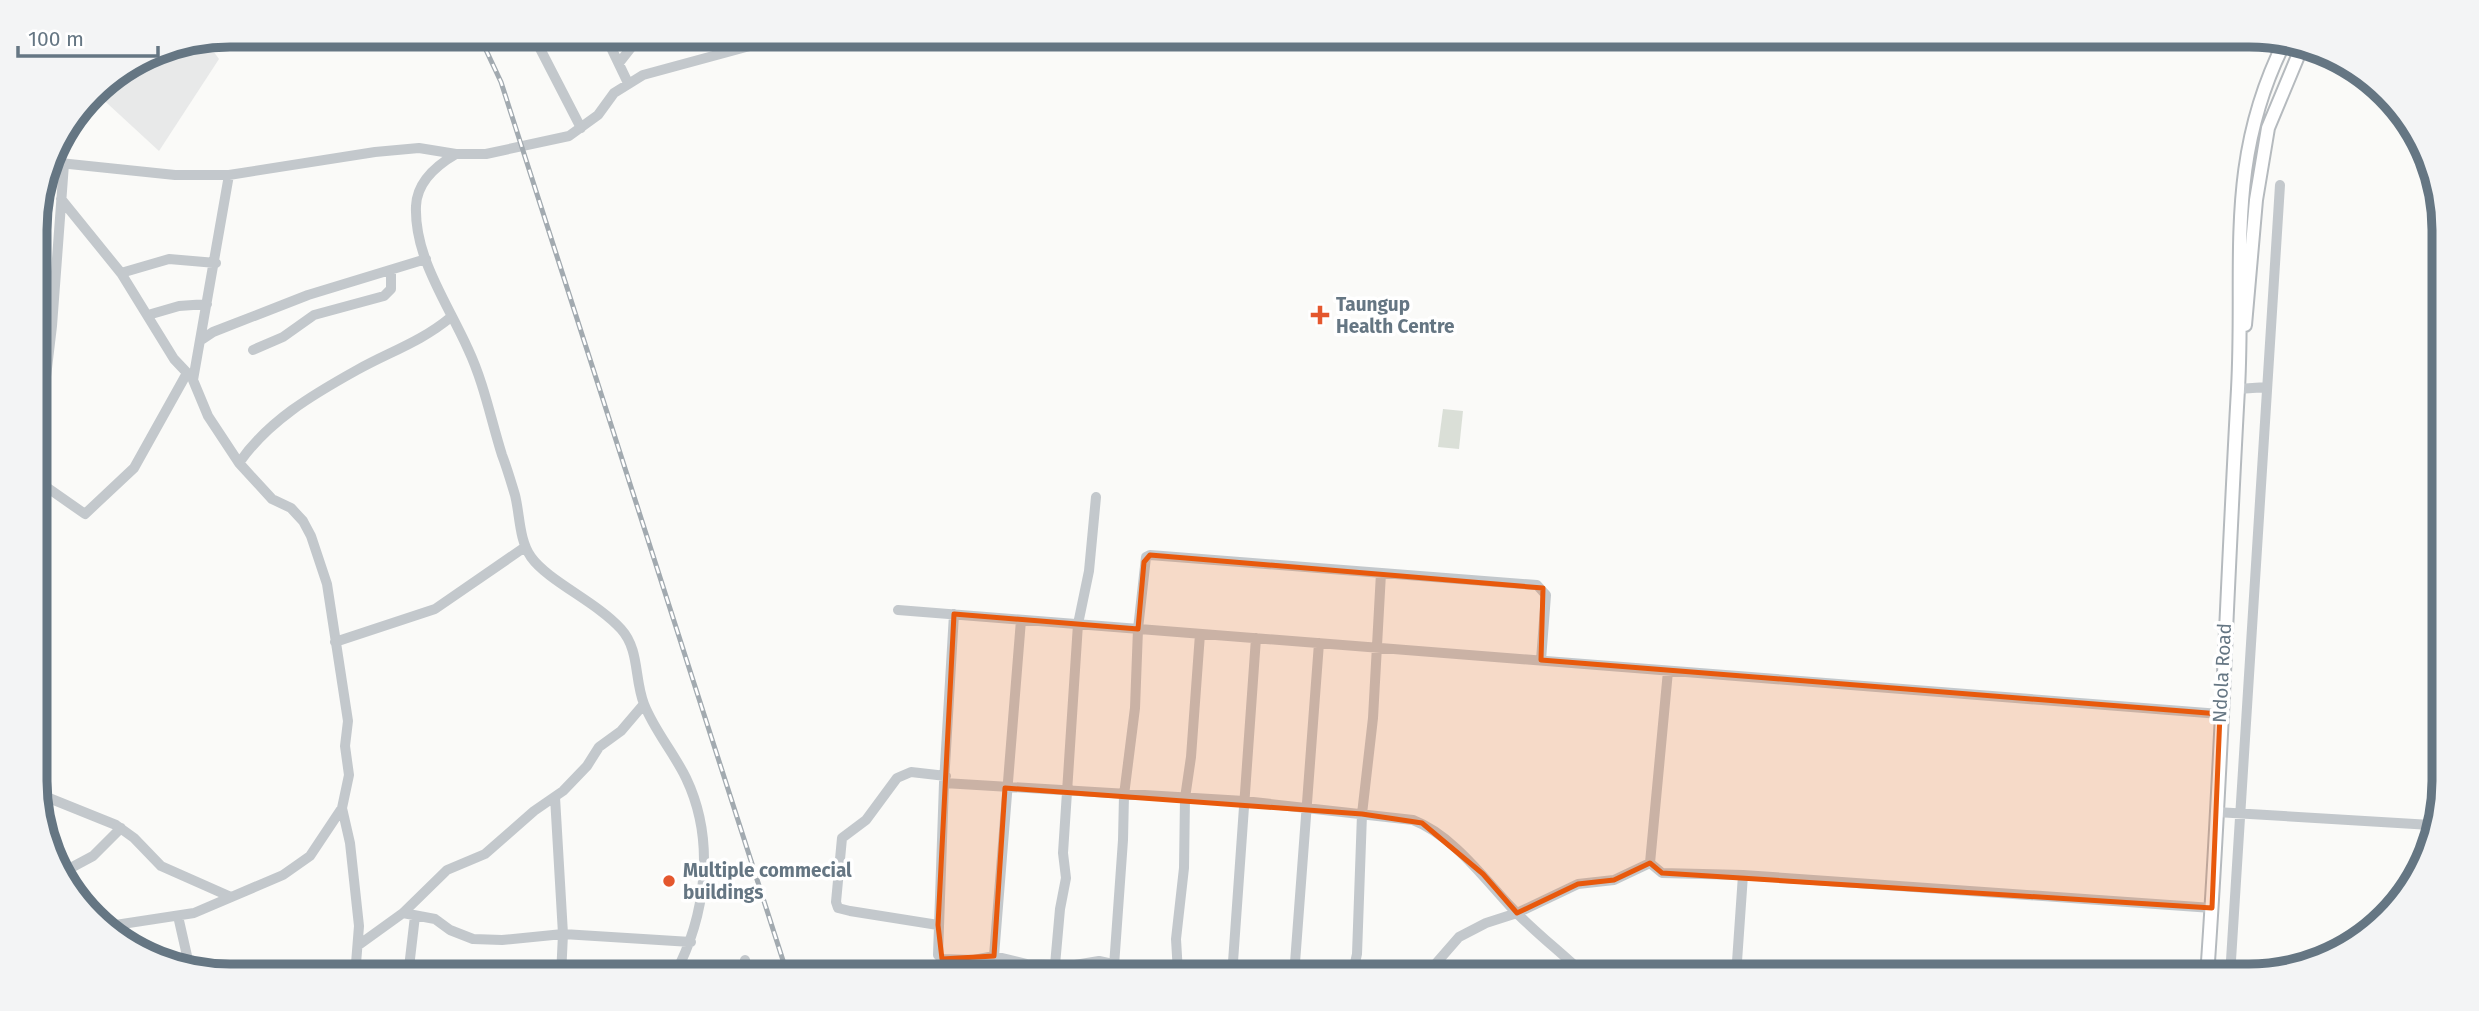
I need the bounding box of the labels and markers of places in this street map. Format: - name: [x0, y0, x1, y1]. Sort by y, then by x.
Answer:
- place label: Taungup Health Centre: [1336, 293, 1454, 338]
- marker: Taungup Health Centre: [1310, 305, 1330, 325]
- place label: Multiple commecial buildings: [683, 859, 852, 904]
- marker: Multiple commecial buildings: [661, 873, 677, 889]

